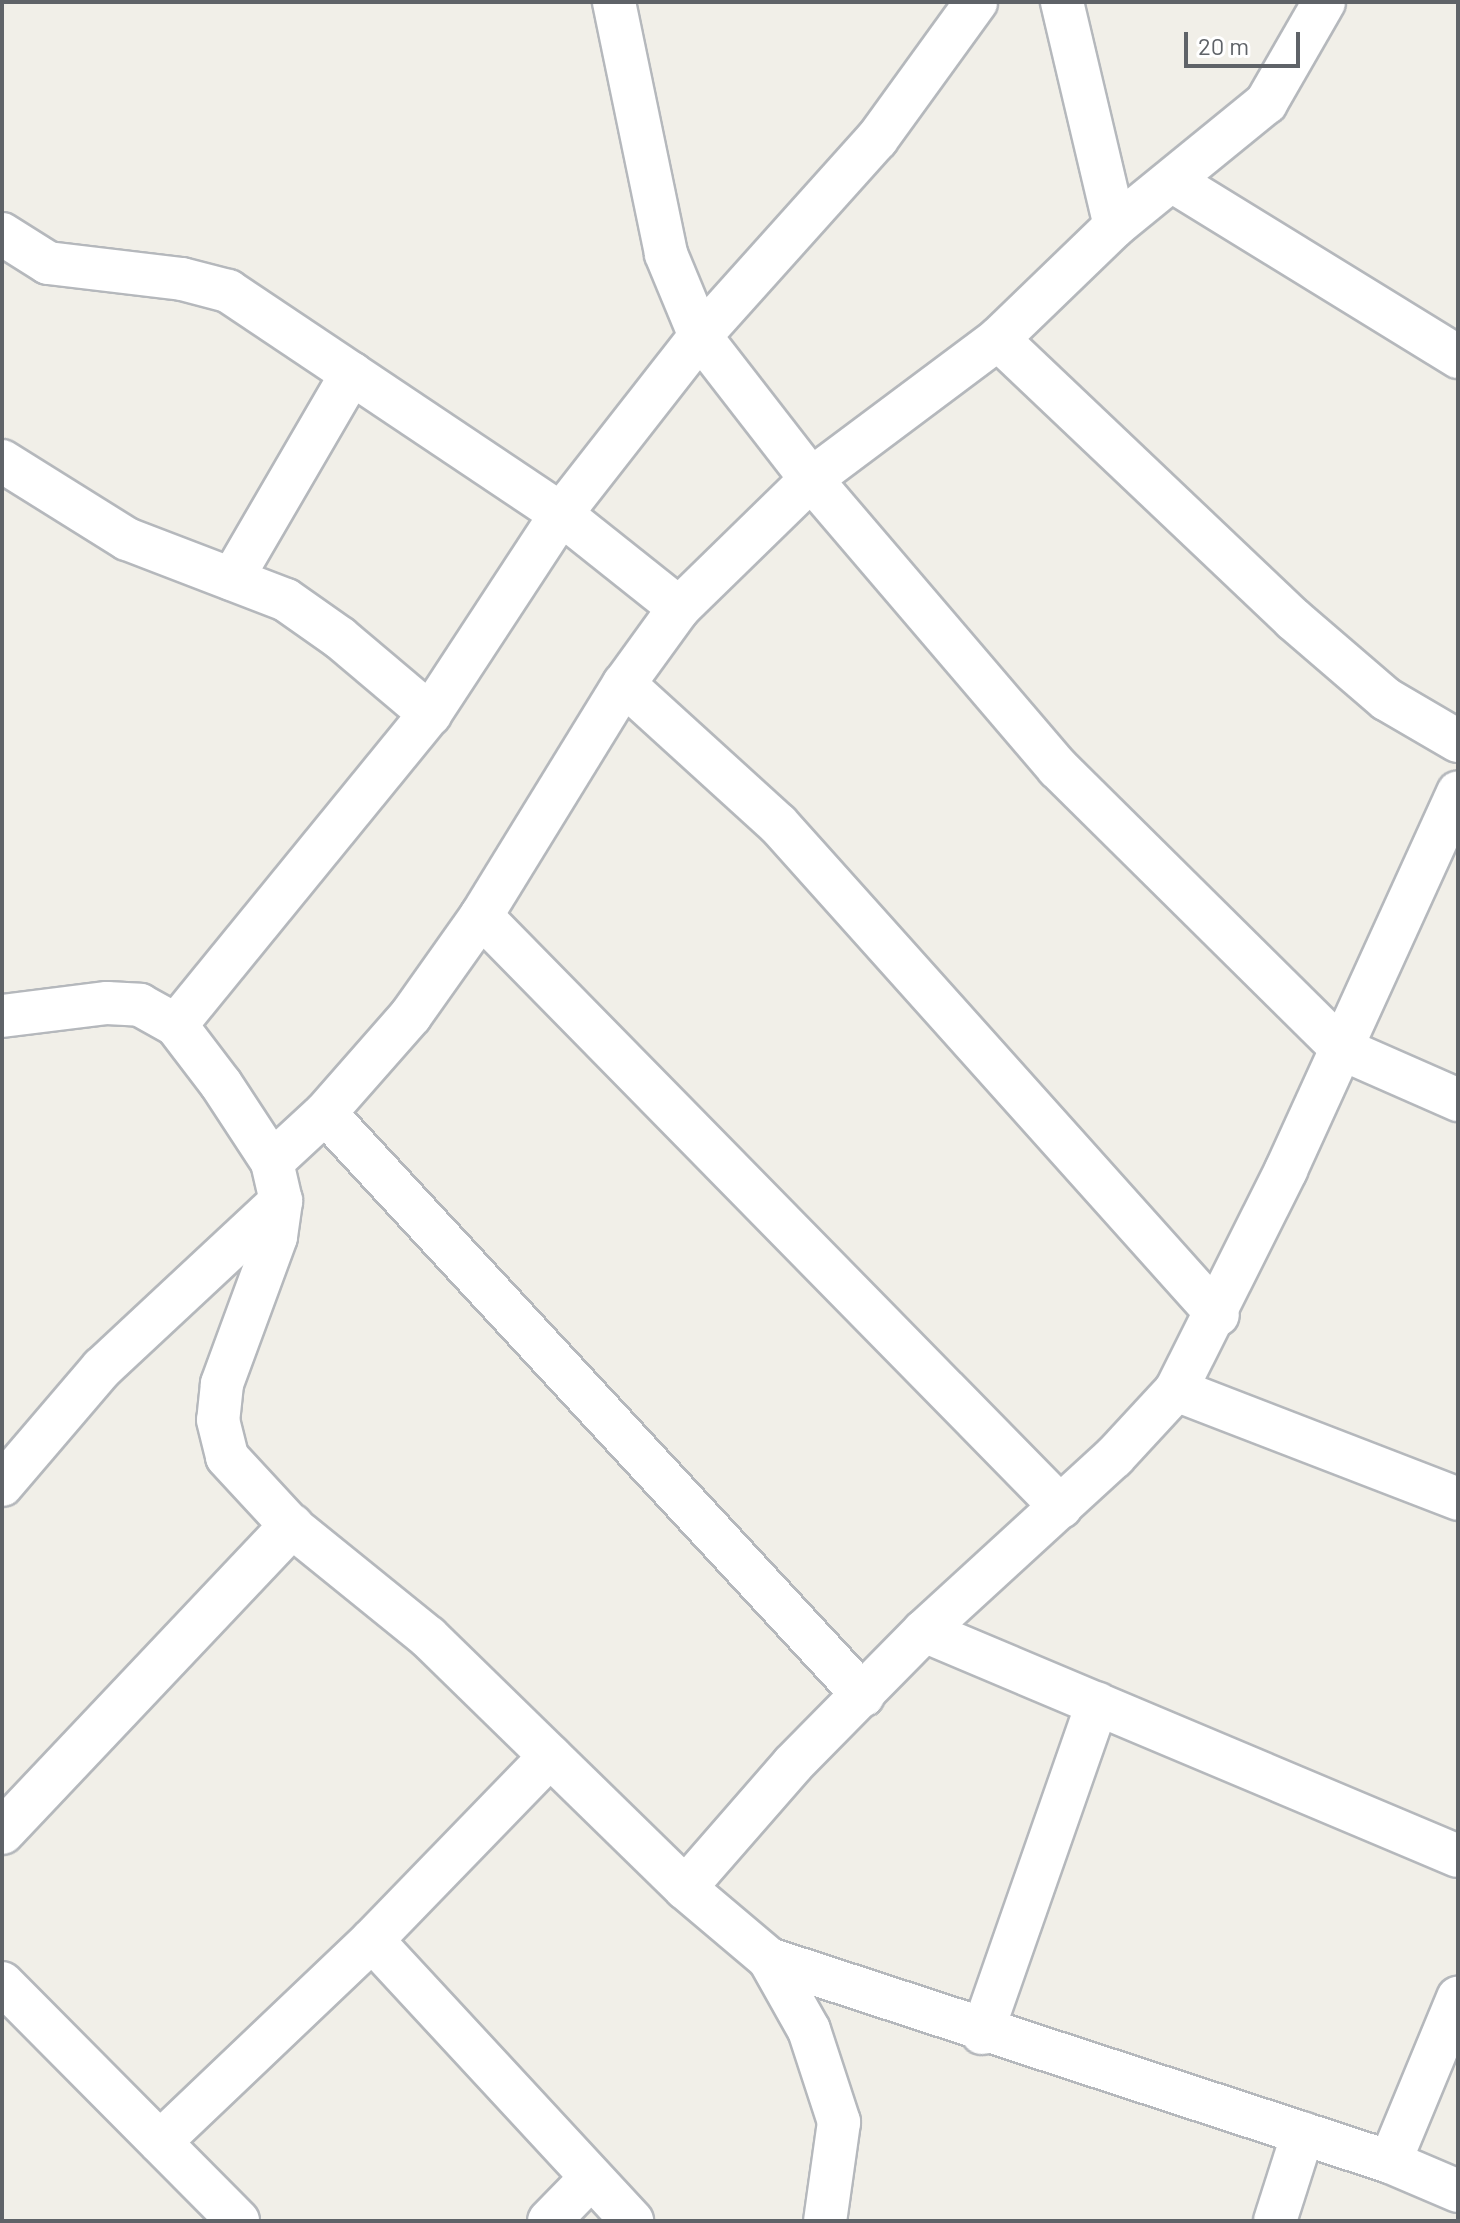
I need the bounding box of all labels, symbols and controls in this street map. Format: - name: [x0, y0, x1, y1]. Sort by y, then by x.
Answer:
- scale bar: [1188, 16, 1304, 66]
- text: 20 m: [1198, 31, 1249, 60]

